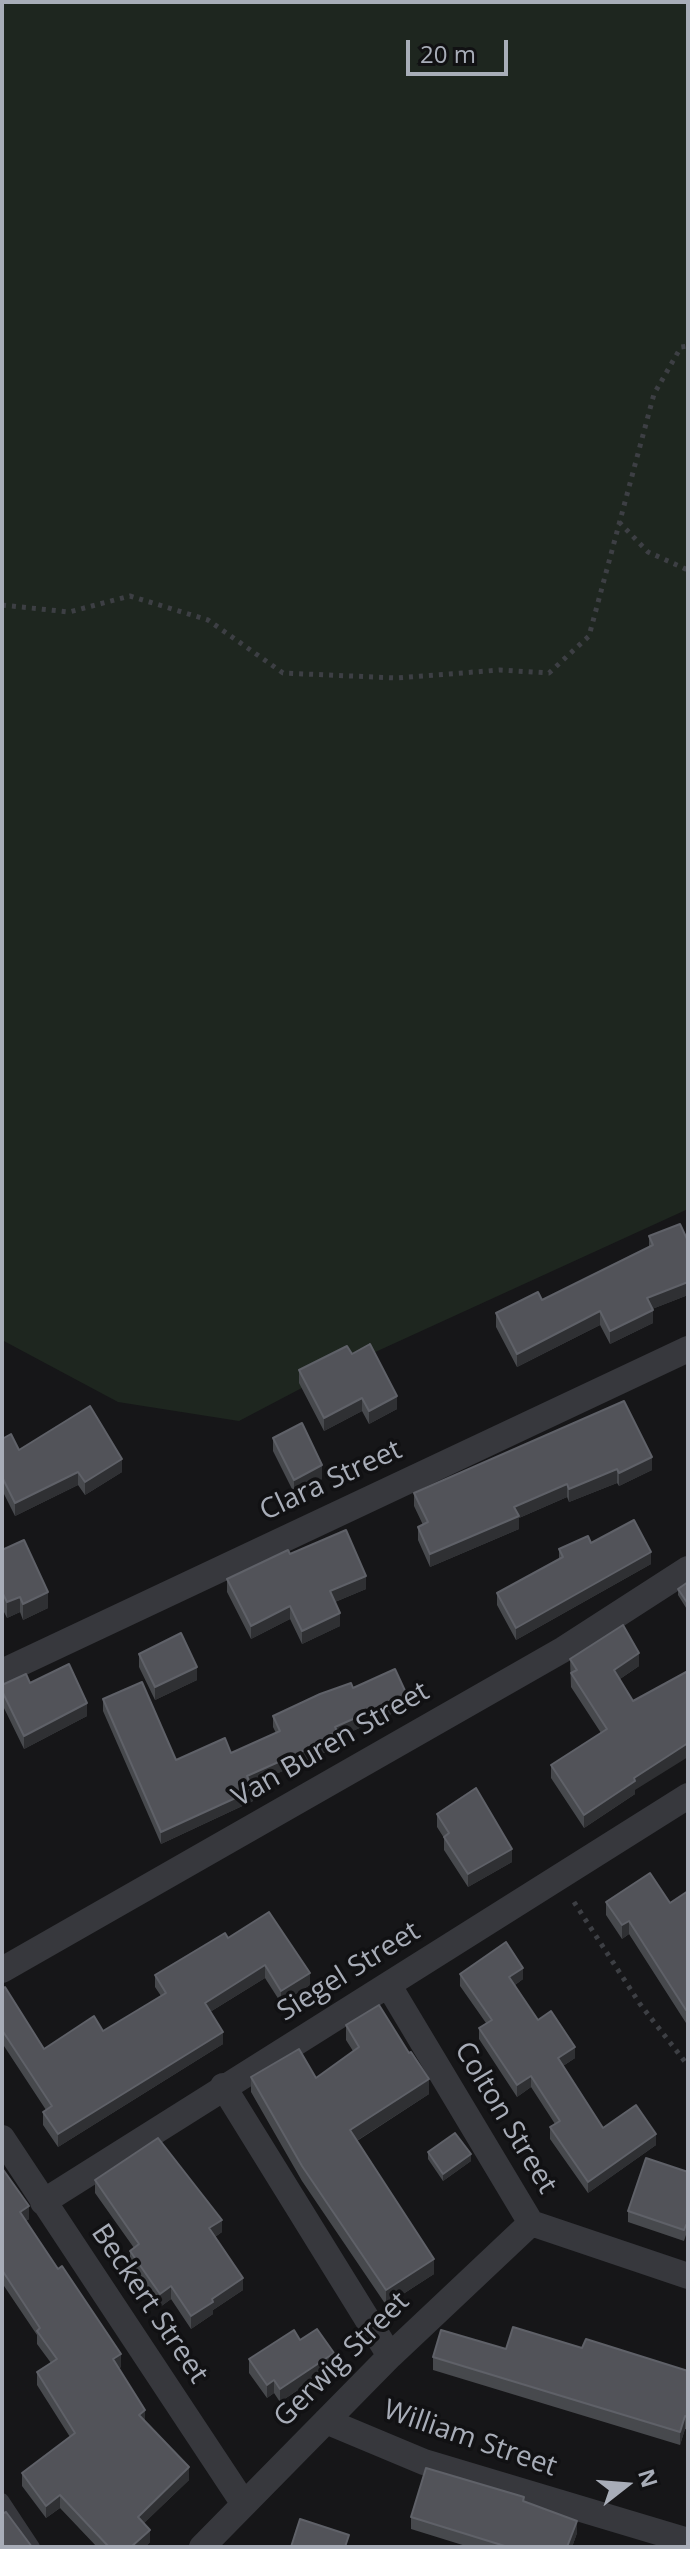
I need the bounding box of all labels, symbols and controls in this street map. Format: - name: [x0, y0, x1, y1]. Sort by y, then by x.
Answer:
- scale bar: [410, 24, 512, 74]
- text: 20 m: [420, 37, 476, 70]
- street label: Clara Street: [255, 1433, 407, 1529]
- street label: Van Buren Street: [227, 1675, 435, 1815]
- street label: Siegel Street: [272, 1915, 426, 2029]
- street label: Colton Street: [447, 2036, 563, 2200]
- street label: Beckert Street: [83, 2218, 215, 2390]
- street label: Gerwig Street: [268, 2286, 416, 2434]
- street label: William Street: [379, 2394, 561, 2484]
- north arrow: [586, 2445, 666, 2525]
- text: N: [632, 2465, 666, 2491]

